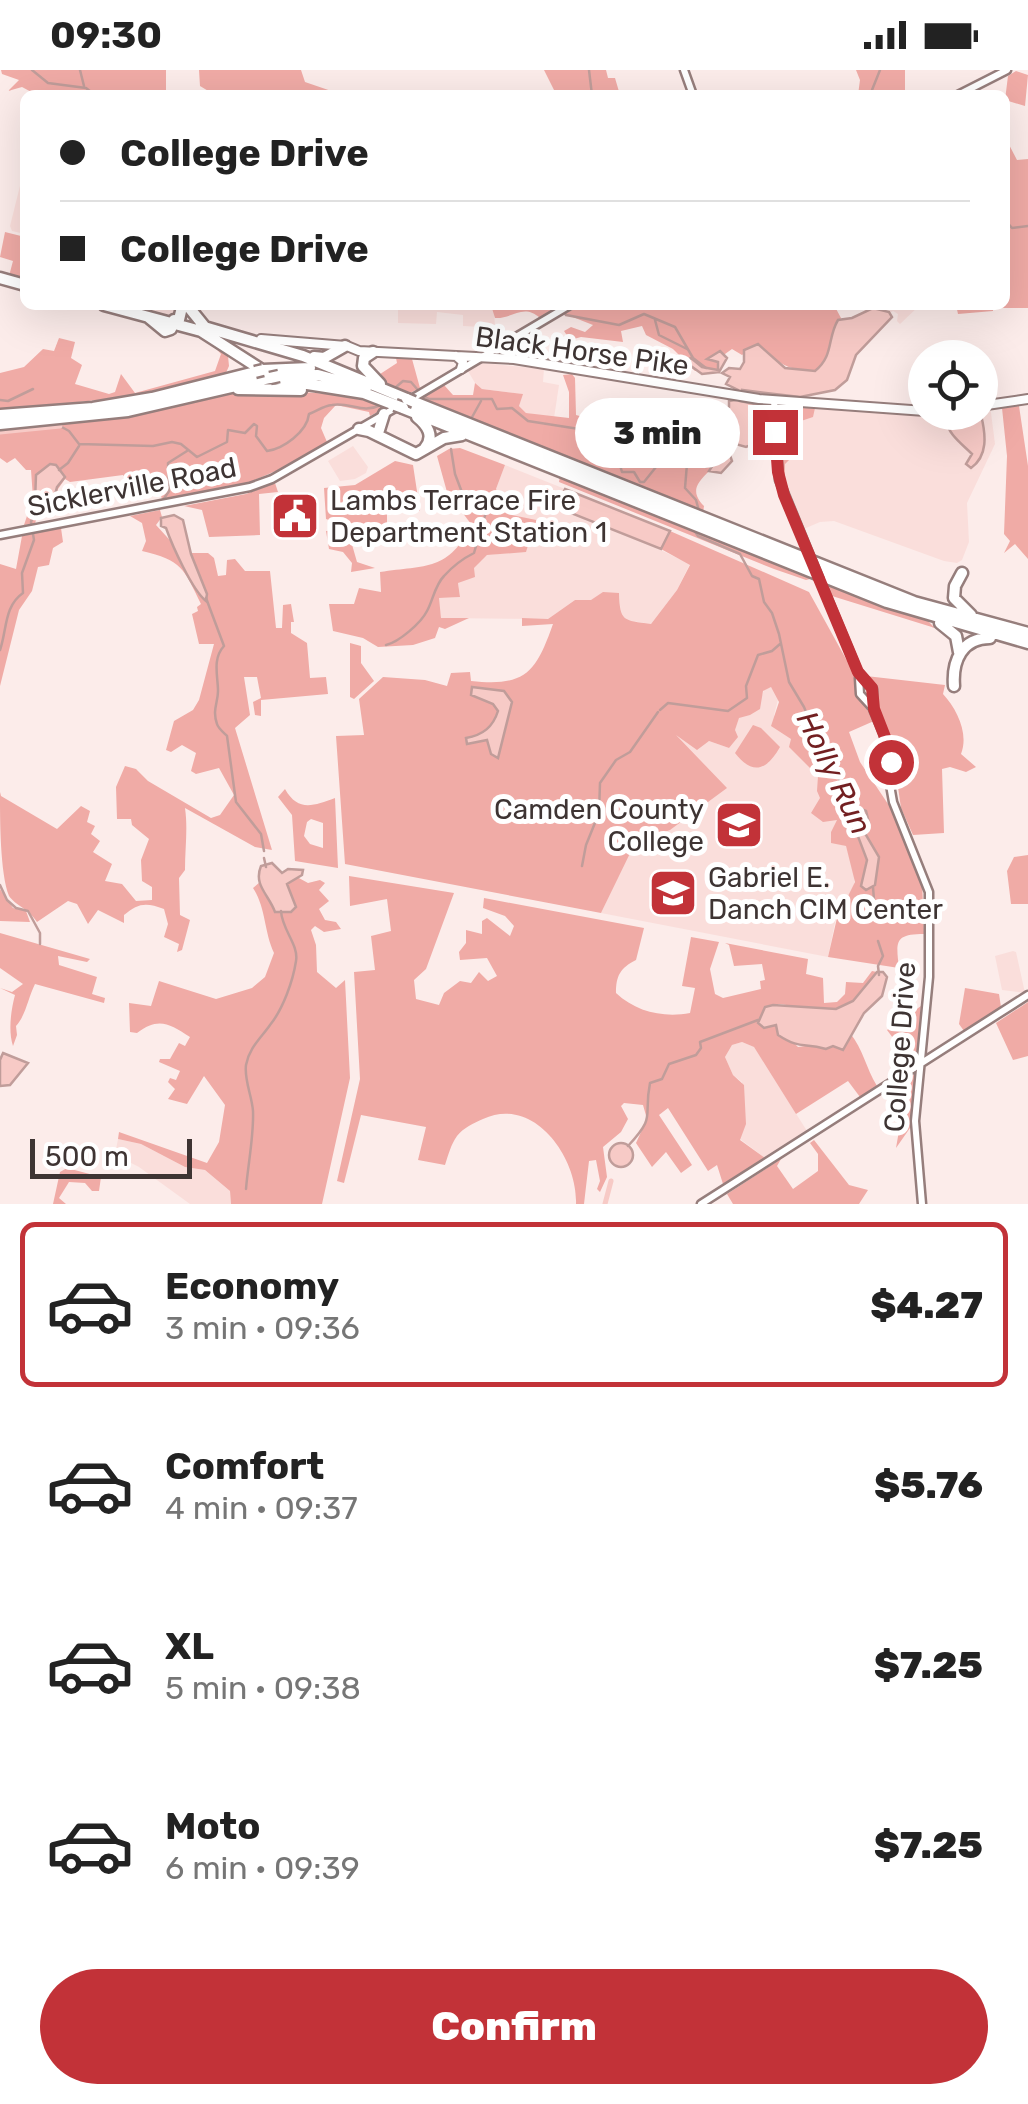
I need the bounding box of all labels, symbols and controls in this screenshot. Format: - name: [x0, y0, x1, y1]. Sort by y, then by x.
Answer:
- text: 09:30: [50, 12, 162, 58]
- text: College Drive: [120, 130, 369, 176]
- text: College Drive: [120, 226, 369, 272]
- street label: Black Horse Pike: [473, 320, 691, 382]
- map controls: [908, 340, 998, 430]
- button: locate: [908, 340, 998, 430]
- callout: 3 min: [575, 397, 740, 467]
- route end: [753, 410, 798, 455]
- text: 3 min: [613, 414, 702, 452]
- street label: Sicklerville Road: [25, 451, 239, 523]
- place label: Lambs Terrace Fire Department Station 1: [330, 484, 607, 549]
- public building icon: Lambs Terrace Fire Department Station 1: [269, 490, 321, 542]
- water label: Holly Run: [789, 706, 879, 840]
- route start: [869, 740, 914, 785]
- place label: Camden County College: [494, 793, 704, 858]
- school or university icon: Camden County College: [713, 799, 765, 851]
- place label: Gabriel E. Danch CIM Center: [708, 861, 943, 926]
- school or university icon: Gabriel E. Danch CIM Center: [647, 867, 699, 919]
- street label: College Drive: [878, 961, 922, 1133]
- scale bar: [30, 1134, 192, 1178]
- text: 500 m: [45, 1140, 129, 1173]
- icon: car: [45, 1260, 135, 1350]
- text: Economy: [165, 1263, 339, 1309]
- text: $4.27: [870, 1282, 983, 1328]
- text: 3 min · 09:36: [165, 1309, 360, 1347]
- icon: car: [45, 1440, 135, 1530]
- text: Comfort: [165, 1443, 324, 1489]
- text: $5.76: [874, 1462, 983, 1508]
- text: 4 min · 09:37: [165, 1489, 358, 1527]
- icon: car: [45, 1620, 135, 1710]
- text: XL: [165, 1623, 214, 1669]
- text: $7.25: [874, 1642, 983, 1688]
- text: 5 min · 09:38: [165, 1669, 361, 1707]
- icon: car: [45, 1800, 135, 1890]
- text: Moto: [165, 1803, 261, 1849]
- text: $7.25: [874, 1822, 983, 1868]
- text: 6 min · 09:39: [165, 1849, 360, 1887]
- button: Confirm: [40, 1969, 988, 2084]

